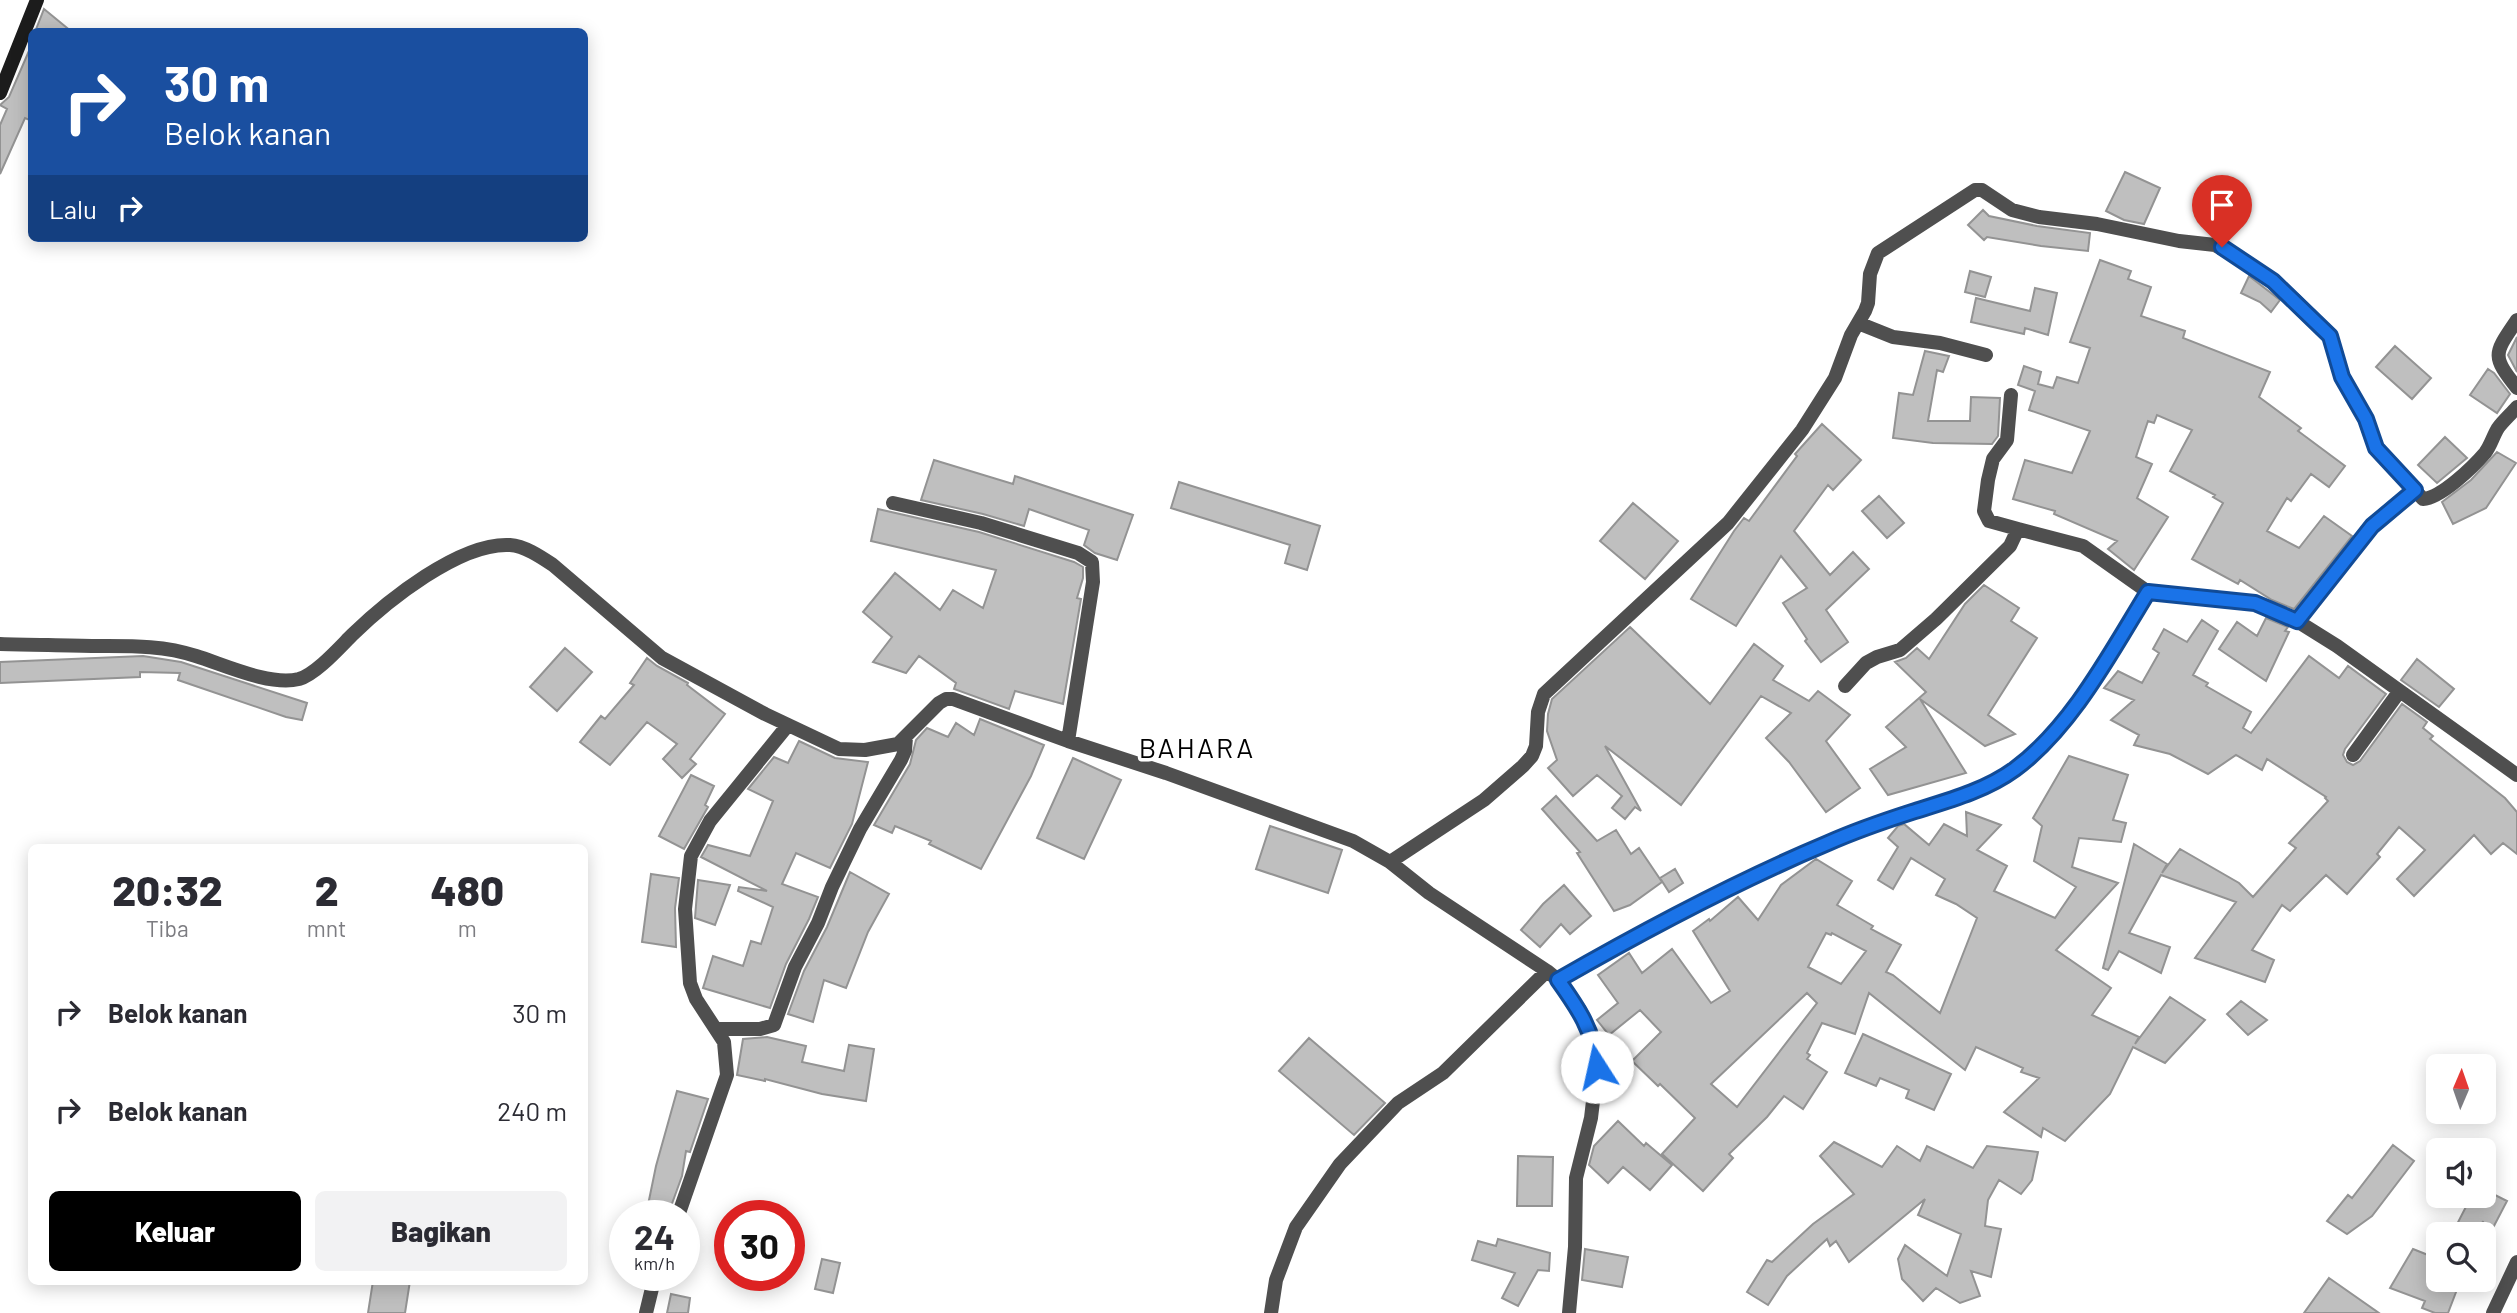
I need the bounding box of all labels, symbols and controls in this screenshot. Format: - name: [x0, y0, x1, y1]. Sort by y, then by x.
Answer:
- text: 30 m: [164, 53, 269, 112]
- icon: right: [49, 56, 140, 147]
- text: Belok kanan: [164, 113, 331, 151]
- pin: [2192, 175, 2252, 247]
- icon: arrive: [2203, 186, 2241, 224]
- icon: right: [111, 189, 149, 227]
- text: Lalu: [49, 193, 97, 224]
- district label: BAHARA: [1139, 730, 1255, 764]
- text: 20:32: [112, 864, 223, 914]
- text: 2: [315, 864, 339, 914]
- text: 480: [431, 864, 504, 914]
- text: Tiba: [146, 914, 189, 942]
- text: mnt: [307, 914, 346, 942]
- text: m: [458, 914, 477, 942]
- icon: right: [49, 993, 87, 1031]
- text: Belok kanan: [108, 997, 247, 1028]
- text: 30 m: [512, 997, 567, 1028]
- position arrow: [1560, 1030, 1634, 1104]
- north arrow: [2426, 1054, 2496, 1124]
- map controls: [2426, 1054, 2496, 1292]
- icon: right: [49, 1091, 87, 1129]
- text: Belok kanan: [108, 1095, 247, 1126]
- text: 240 m: [497, 1095, 567, 1126]
- button: sound: [2426, 1138, 2496, 1208]
- button: Keluar: [49, 1191, 301, 1271]
- button: Bagikan: [315, 1191, 567, 1271]
- speed limit sign: 30: [714, 1200, 805, 1291]
- text: 24: [634, 1215, 675, 1257]
- button: search: [2426, 1222, 2496, 1292]
- text: km/h: [634, 1252, 675, 1274]

